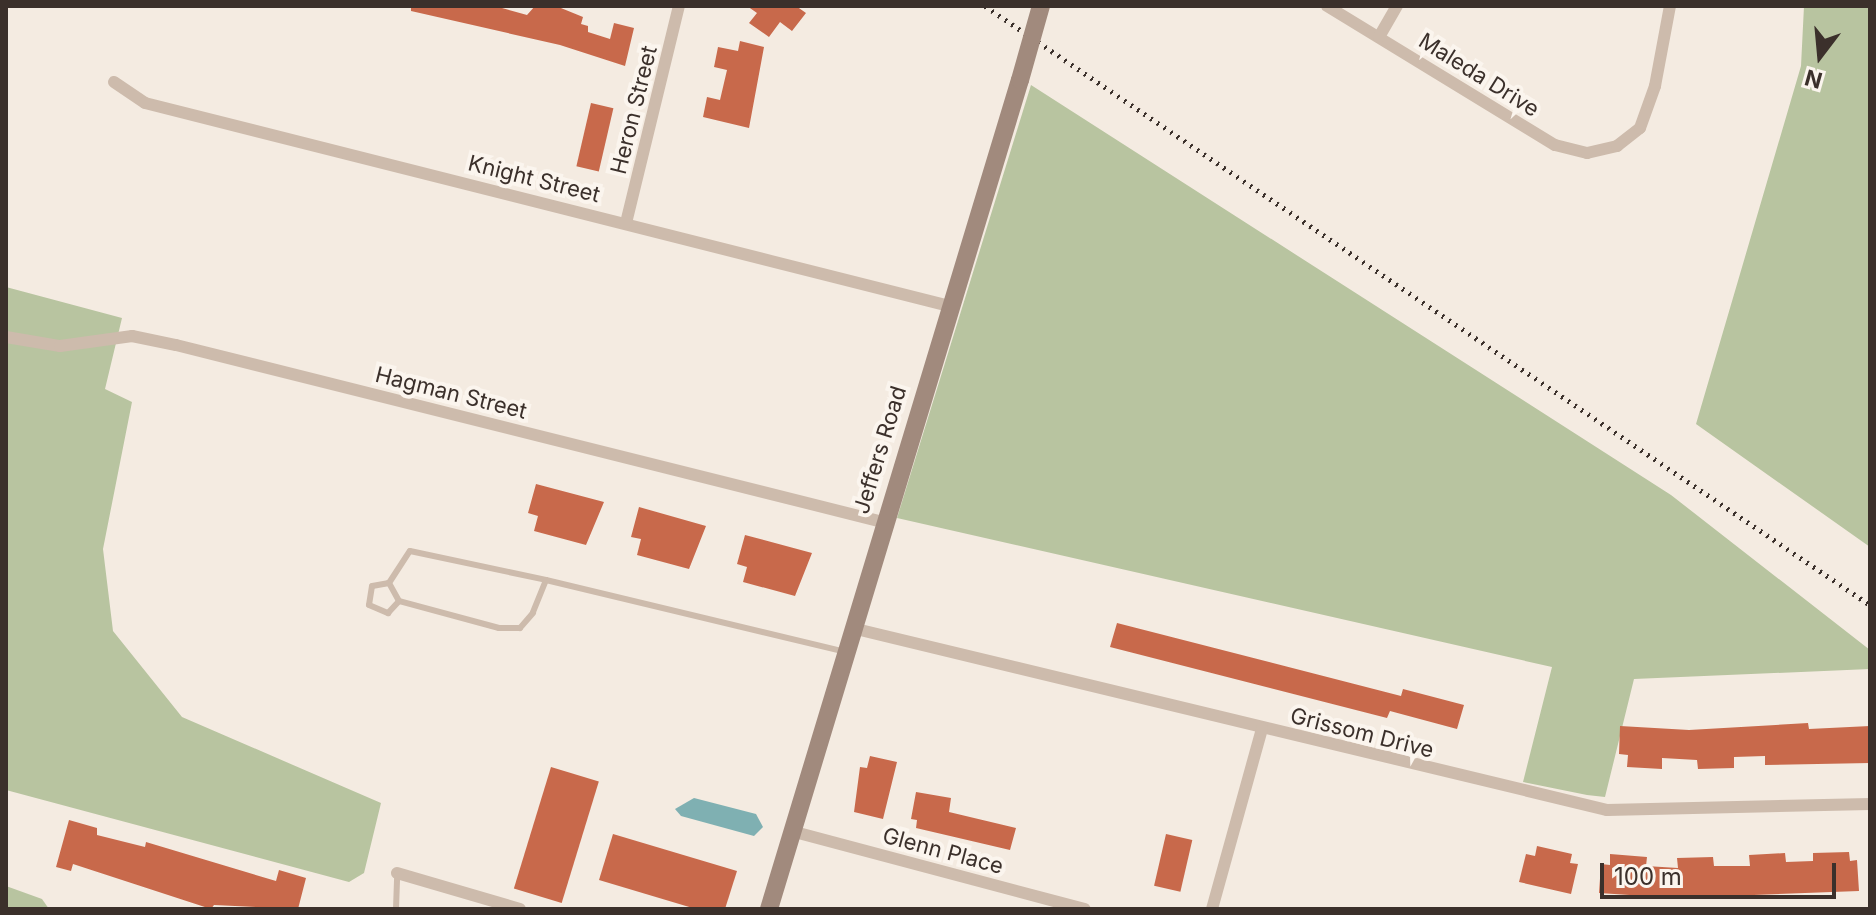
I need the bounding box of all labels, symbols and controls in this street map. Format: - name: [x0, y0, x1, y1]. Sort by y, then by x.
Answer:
- north arrow: [1780, 16, 1860, 96]
- street label: Maleda Drive: [1414, 28, 1544, 122]
- street label: Heron Street: [605, 43, 663, 177]
- text: N: [1802, 64, 1825, 94]
- street label: Knight Street: [465, 150, 603, 208]
- street label: Hagman Street: [373, 361, 529, 425]
- street label: Jeffers Road: [848, 383, 912, 517]
- street label: Grissom Drive: [1288, 702, 1436, 764]
- street label: Glenn Place: [880, 822, 1006, 880]
- scale bar: [1604, 847, 1840, 897]
- text: 100 m: [1614, 862, 1682, 891]

